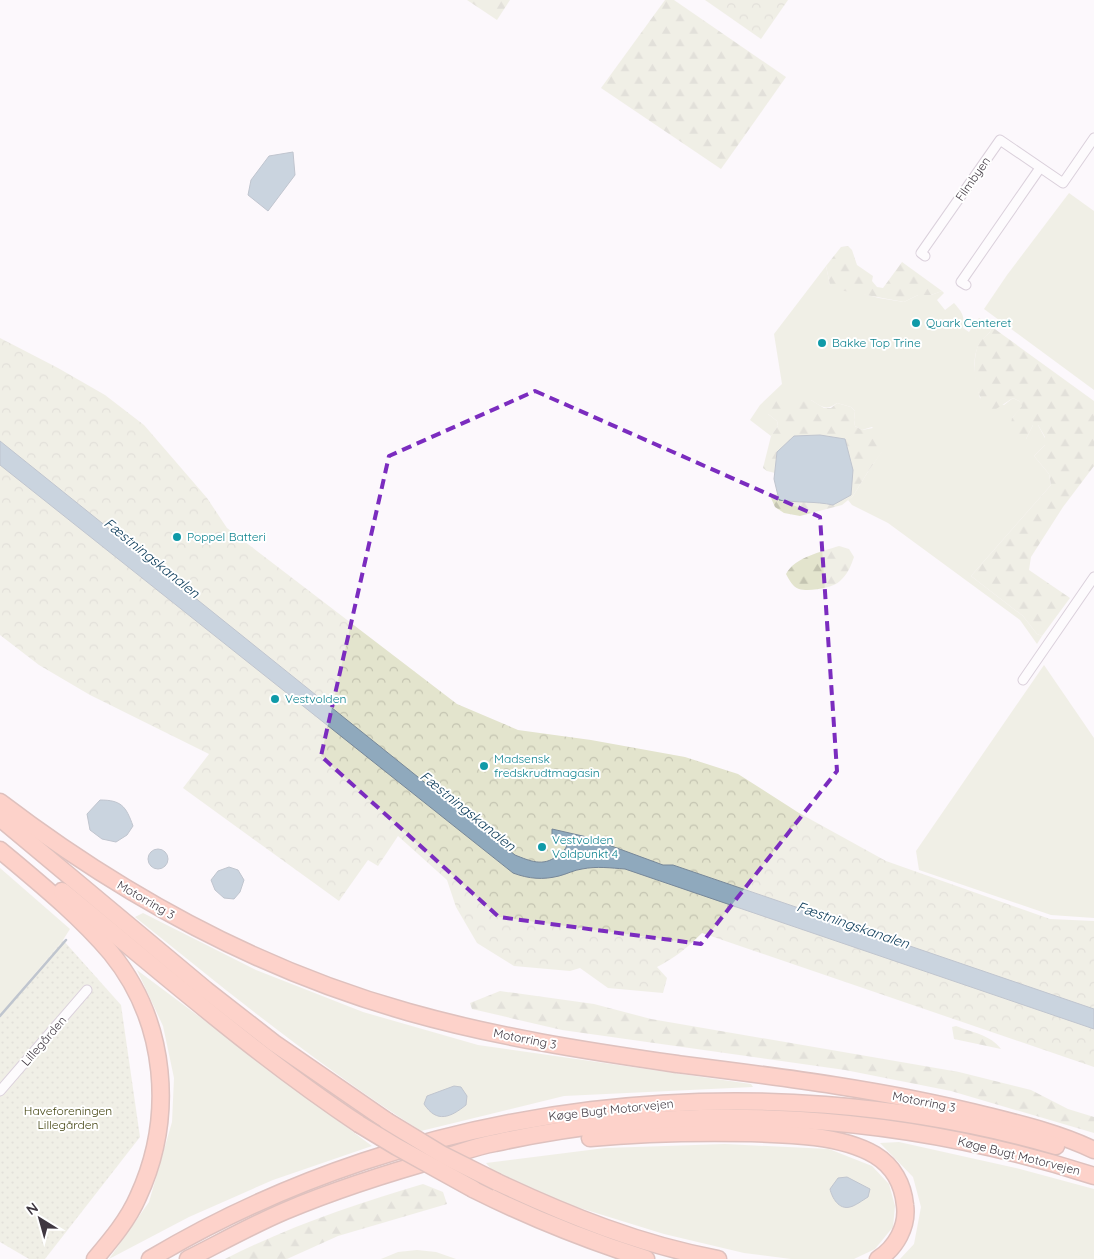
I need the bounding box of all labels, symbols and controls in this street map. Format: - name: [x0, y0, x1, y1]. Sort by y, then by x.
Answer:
- street label: Filmbyen: [952, 154, 993, 204]
- place label: Quark Centeret: [926, 315, 1011, 330]
- marker: Quark Centeret: [910, 317, 922, 329]
- place label: Bakke Top Trine: [832, 335, 921, 350]
- marker: Bakke Top Trine: [816, 337, 828, 349]
- water label: Fæstningskanalen: [101, 514, 204, 603]
- place label: Poppel Batteri: [187, 529, 266, 544]
- marker: Poppel Batteri: [171, 531, 183, 543]
- place label: Vestvolden: [285, 691, 346, 706]
- marker: Vestvolden: [269, 693, 281, 705]
- place label: Madsensk fredskrudtmagasin: [494, 751, 600, 780]
- marker: Madsensk fredskrudtmagasin: [478, 760, 490, 772]
- water label: Fæstningskanalen: [417, 767, 520, 856]
- place label: Vestvolden Voldpunkt 4: [552, 832, 618, 861]
- marker: Vestvolden Voldpunkt 4: [536, 841, 548, 853]
- street label: Motorring 3: [115, 877, 178, 922]
- water label: Fæstningskanalen: [794, 897, 912, 953]
- street label: Lillegården: [18, 1013, 69, 1069]
- street label: Motorring 3: [492, 1025, 558, 1052]
- street label: Motorring 3: [891, 1088, 957, 1115]
- street label: Køge Bugt Motorvejen: [548, 1095, 674, 1124]
- park label: Haveforeningen Lillegården: [24, 1103, 112, 1132]
- street label: Køge Bugt Motorvejen: [956, 1133, 1082, 1178]
- north arrow: [15, 1194, 65, 1244]
- text: N: [23, 1198, 42, 1219]

